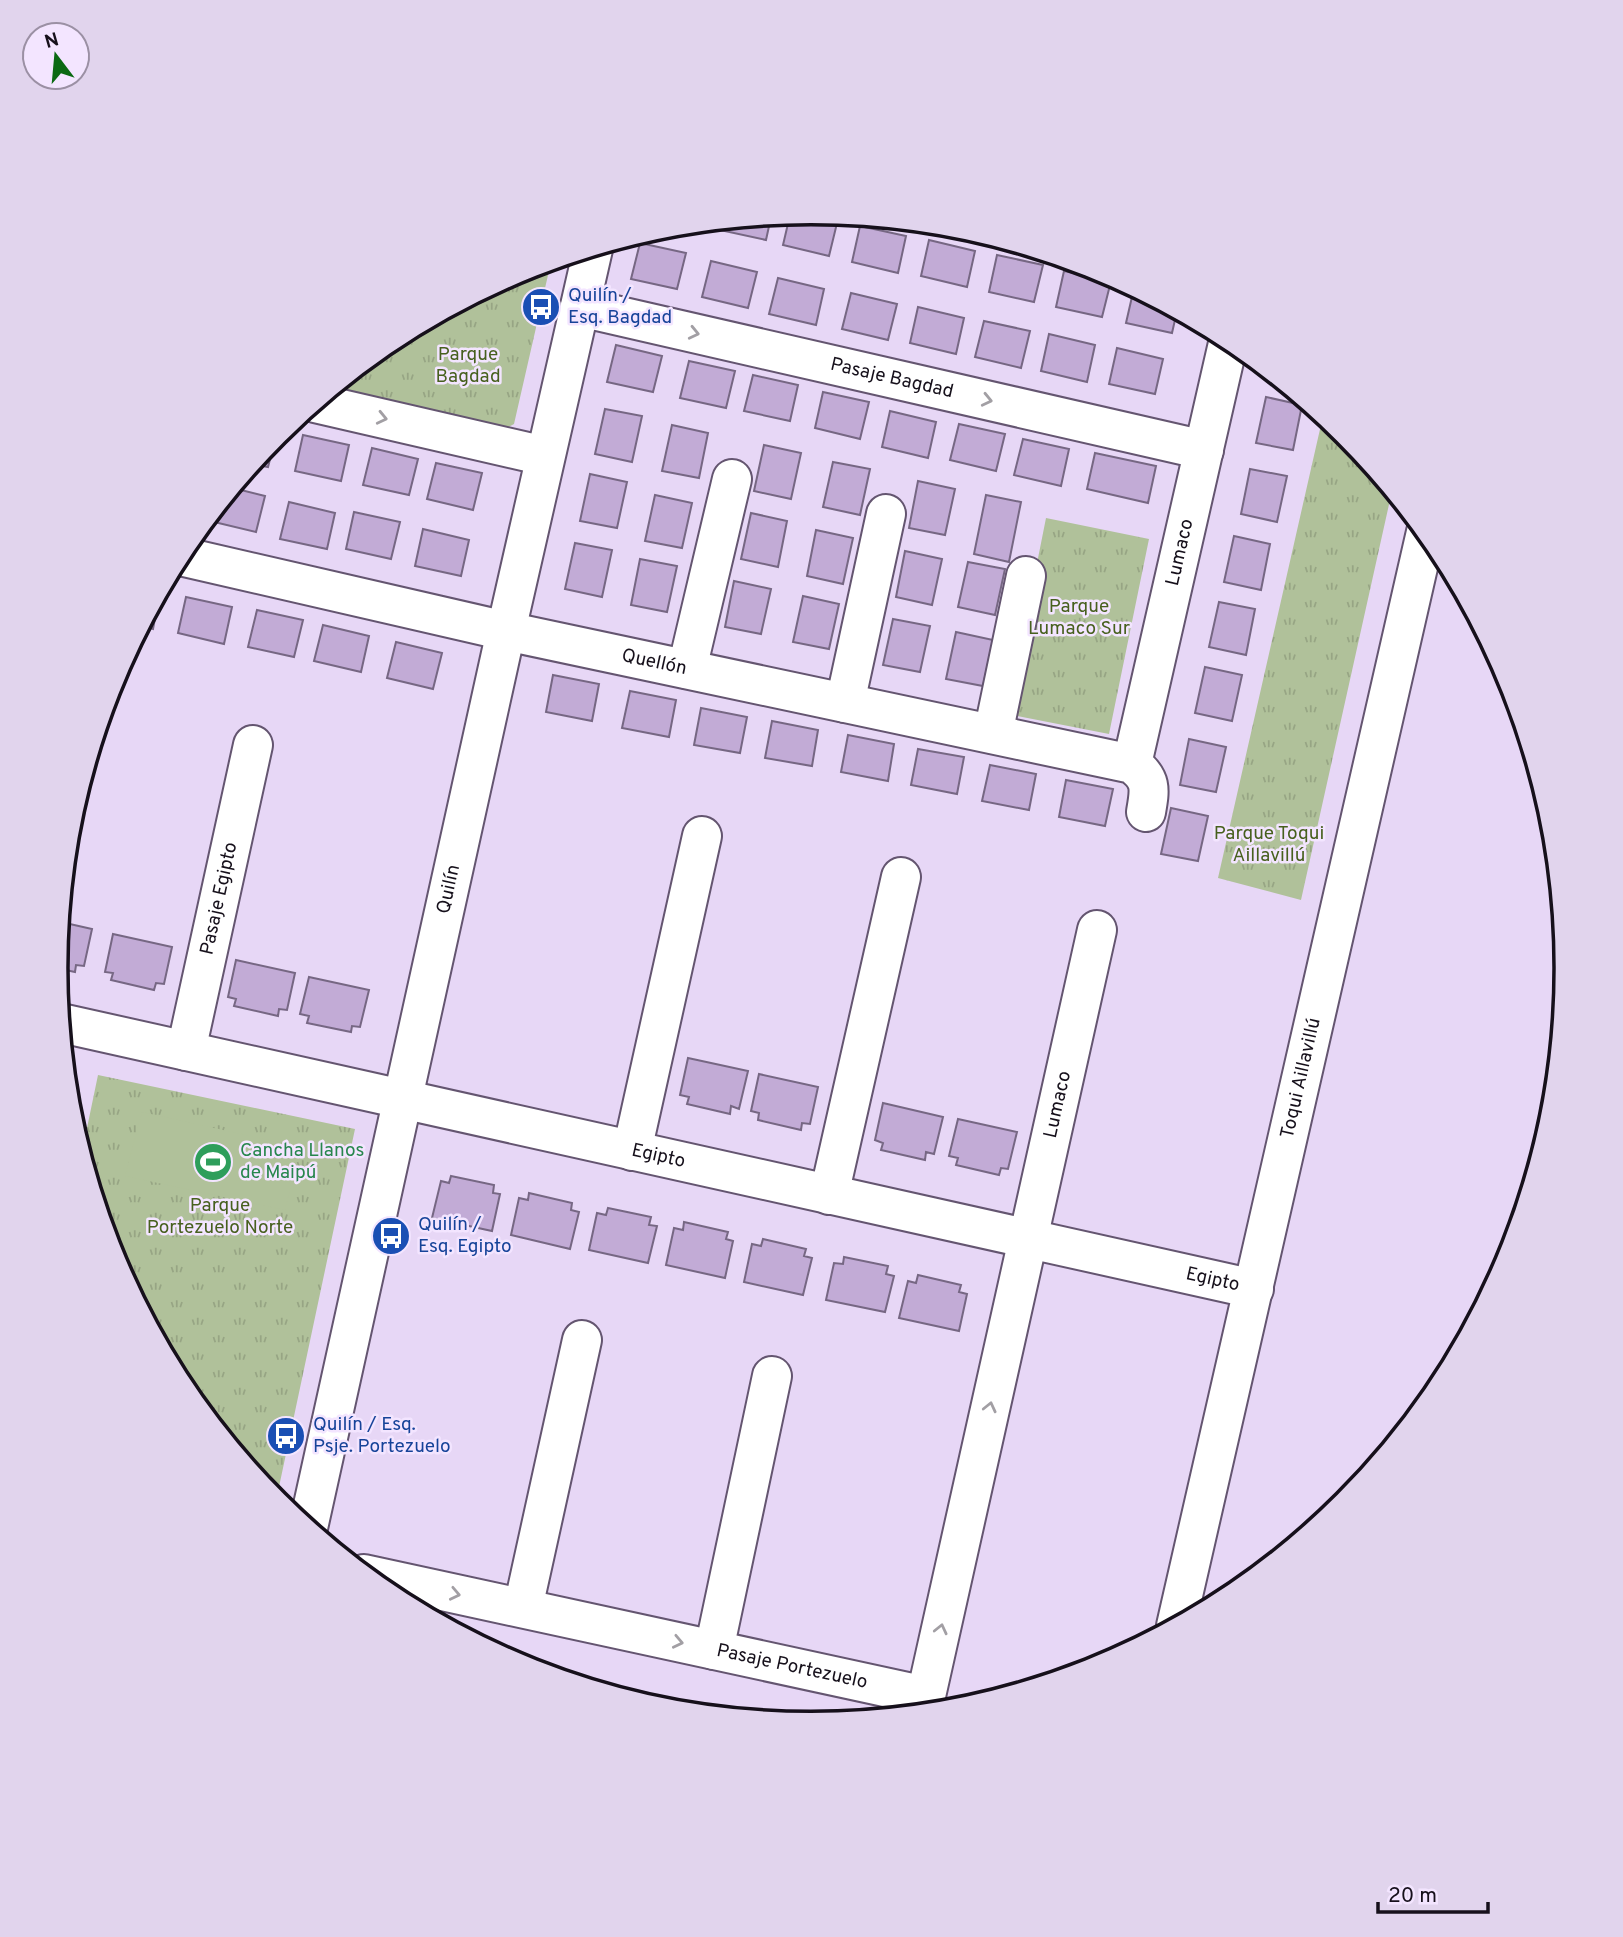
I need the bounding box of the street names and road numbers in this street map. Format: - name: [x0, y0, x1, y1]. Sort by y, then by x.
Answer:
- street label: Pasaje Bagdad: [828, 353, 956, 404]
- street label: Lumaco: [1161, 517, 1200, 588]
- street label: Quellón: [619, 644, 689, 681]
- street label: Pasaje Egipto: [195, 840, 243, 957]
- street label: Quilín: [432, 862, 466, 916]
- street label: Toqui Aillavillú: [1276, 1015, 1327, 1141]
- street label: Lumaco: [1039, 1069, 1077, 1141]
- street label: Egipto: [629, 1139, 687, 1174]
- street label: Egipto: [1184, 1262, 1242, 1297]
- street label: Pasaje Portezuelo: [714, 1639, 870, 1695]

